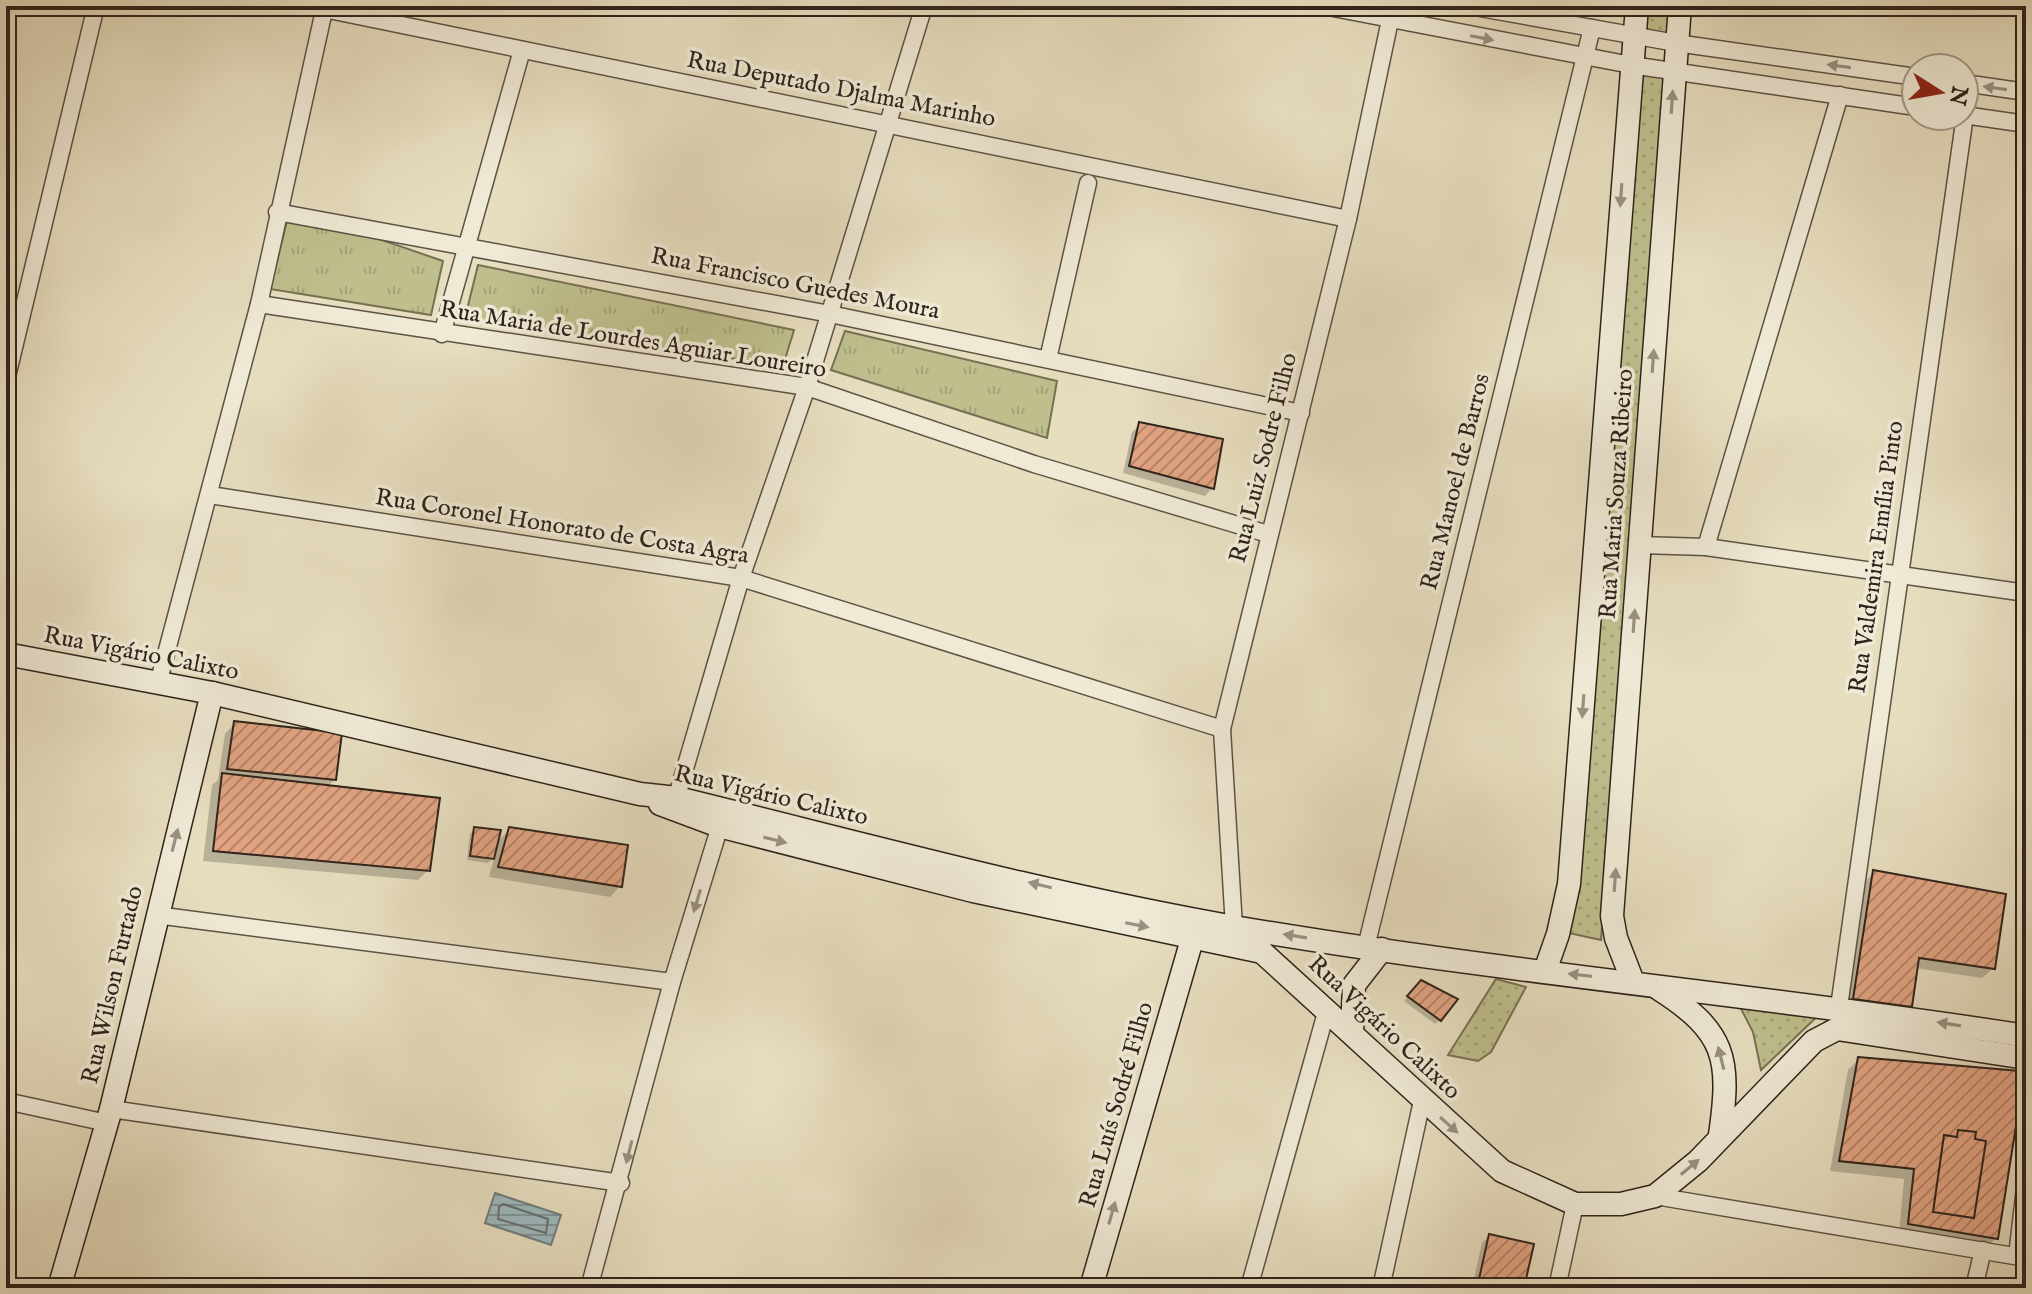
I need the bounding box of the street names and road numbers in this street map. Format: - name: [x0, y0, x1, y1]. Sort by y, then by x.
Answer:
- street label: Rua Deputado Djalma Marinho: [684, 45, 998, 135]
- street label: Rua Francisco Guedes Moura: [648, 241, 943, 327]
- street label: Rua Maria de Lourdes Aguiar Loureiro: [437, 294, 829, 386]
- street label: Rua Luiz Sodre Filho: [1223, 350, 1305, 566]
- street label: Rua Maria Souza Ribeiro: [1593, 368, 1641, 620]
- street label: Rua Manoel de Barros: [1414, 371, 1498, 593]
- street label: Rua Valdemira Emília Pinto: [1843, 419, 1911, 695]
- street label: Rua Coronel Honorato de Costa Agra: [373, 482, 752, 572]
- street label: Rua Vigário Calixto: [41, 620, 241, 688]
- street label: Rua Vigário Calixto: [671, 759, 871, 833]
- street label: Rua Wilson Furtado: [75, 883, 151, 1087]
- street label: Rua Vigário Calixto: [1301, 949, 1467, 1107]
- street label: Rua Luís Sodré Filho: [1073, 998, 1161, 1212]

